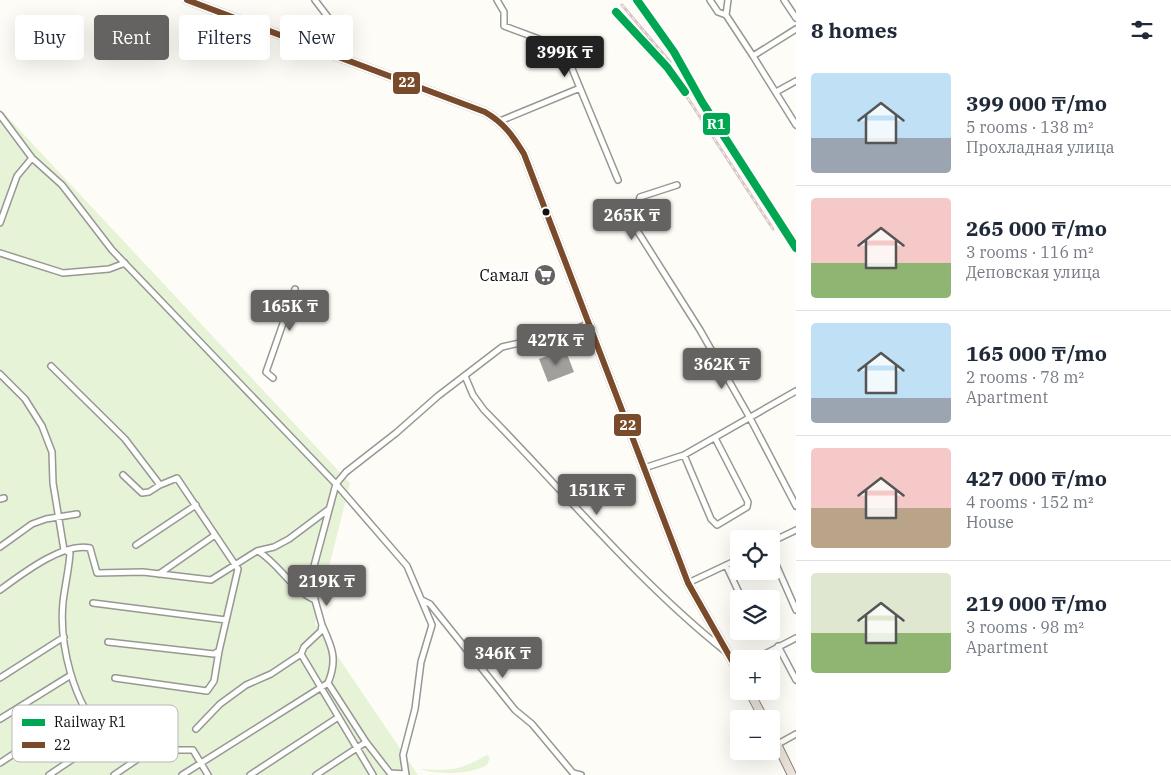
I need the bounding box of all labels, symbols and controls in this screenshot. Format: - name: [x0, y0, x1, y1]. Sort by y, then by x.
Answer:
- chip: Buy: [15, 15, 84, 60]
- chip: Rent: [94, 15, 169, 60]
- chip: Filters: [179, 15, 270, 60]
- chip: New: [280, 15, 353, 60]
- text: 8 homes: [811, 16, 897, 44]
- icon: filters: [1128, 16, 1156, 44]
- pin: 399K ₸: [524, 36, 606, 78]
- text: 399K ₸: [537, 42, 593, 62]
- line badge: 22: [392, 71, 421, 95]
- text: 22: [399, 73, 415, 91]
- text: 399 000 ₸/mo: [966, 89, 1107, 117]
- icon: home: [851, 93, 911, 153]
- line badge: R1: [702, 112, 731, 136]
- text: R1: [707, 115, 725, 133]
- text: 5 rooms · 138 m²: [966, 117, 1094, 137]
- text: Прохладная улица: [966, 137, 1115, 157]
- pin: 265K ₸: [591, 198, 673, 241]
- text: 265K ₸: [604, 205, 660, 225]
- unlabelled marker: [541, 207, 551, 217]
- text: 265 000 ₸/mo: [966, 214, 1107, 242]
- icon: home: [851, 218, 911, 278]
- text: 3 rooms · 116 m²: [966, 242, 1094, 262]
- text: Деповская улица: [966, 262, 1101, 282]
- supermarket icon: Самал: [533, 263, 557, 287]
- place label: Самал: [479, 265, 529, 285]
- pin: 165K ₸: [249, 290, 331, 332]
- text: 165K ₸: [262, 296, 318, 316]
- pin: 427K ₸: [515, 324, 597, 366]
- text: 427K ₸: [528, 330, 584, 350]
- text: 165 000 ₸/mo: [966, 339, 1107, 367]
- icon: home: [851, 343, 911, 403]
- pin: 362K ₸: [681, 348, 763, 390]
- text: 362K ₸: [694, 354, 750, 374]
- text: 2 rooms · 78 m²: [966, 367, 1084, 387]
- text: Apartment: [966, 387, 1048, 407]
- line badge: 22: [613, 413, 642, 437]
- text: 22: [620, 416, 636, 434]
- text: 427 000 ₸/mo: [966, 464, 1107, 492]
- icon: home: [851, 468, 911, 528]
- pin: 151K ₸: [556, 474, 638, 516]
- text: 151K ₸: [569, 480, 625, 500]
- text: 4 rooms · 152 m²: [966, 492, 1094, 512]
- text: House: [966, 512, 1014, 532]
- map controls: [730, 530, 780, 760]
- button: locate: [730, 530, 780, 580]
- pin: 219K ₸: [286, 564, 368, 607]
- text: 219K ₸: [299, 571, 355, 591]
- text: 219 000 ₸/mo: [966, 589, 1107, 617]
- button: layers: [730, 590, 780, 640]
- icon: home: [851, 593, 911, 653]
- text: 3 rooms · 98 m²: [966, 617, 1084, 637]
- pin: 346K ₸: [462, 636, 544, 679]
- text: Apartment: [966, 637, 1048, 657]
- text: 346K ₸: [475, 643, 531, 663]
- button: +: [730, 650, 780, 700]
- legend: [12, 705, 178, 762]
- button: −: [730, 710, 780, 760]
- text: Railway R1: [54, 713, 126, 731]
- text: 22: [54, 736, 71, 754]

